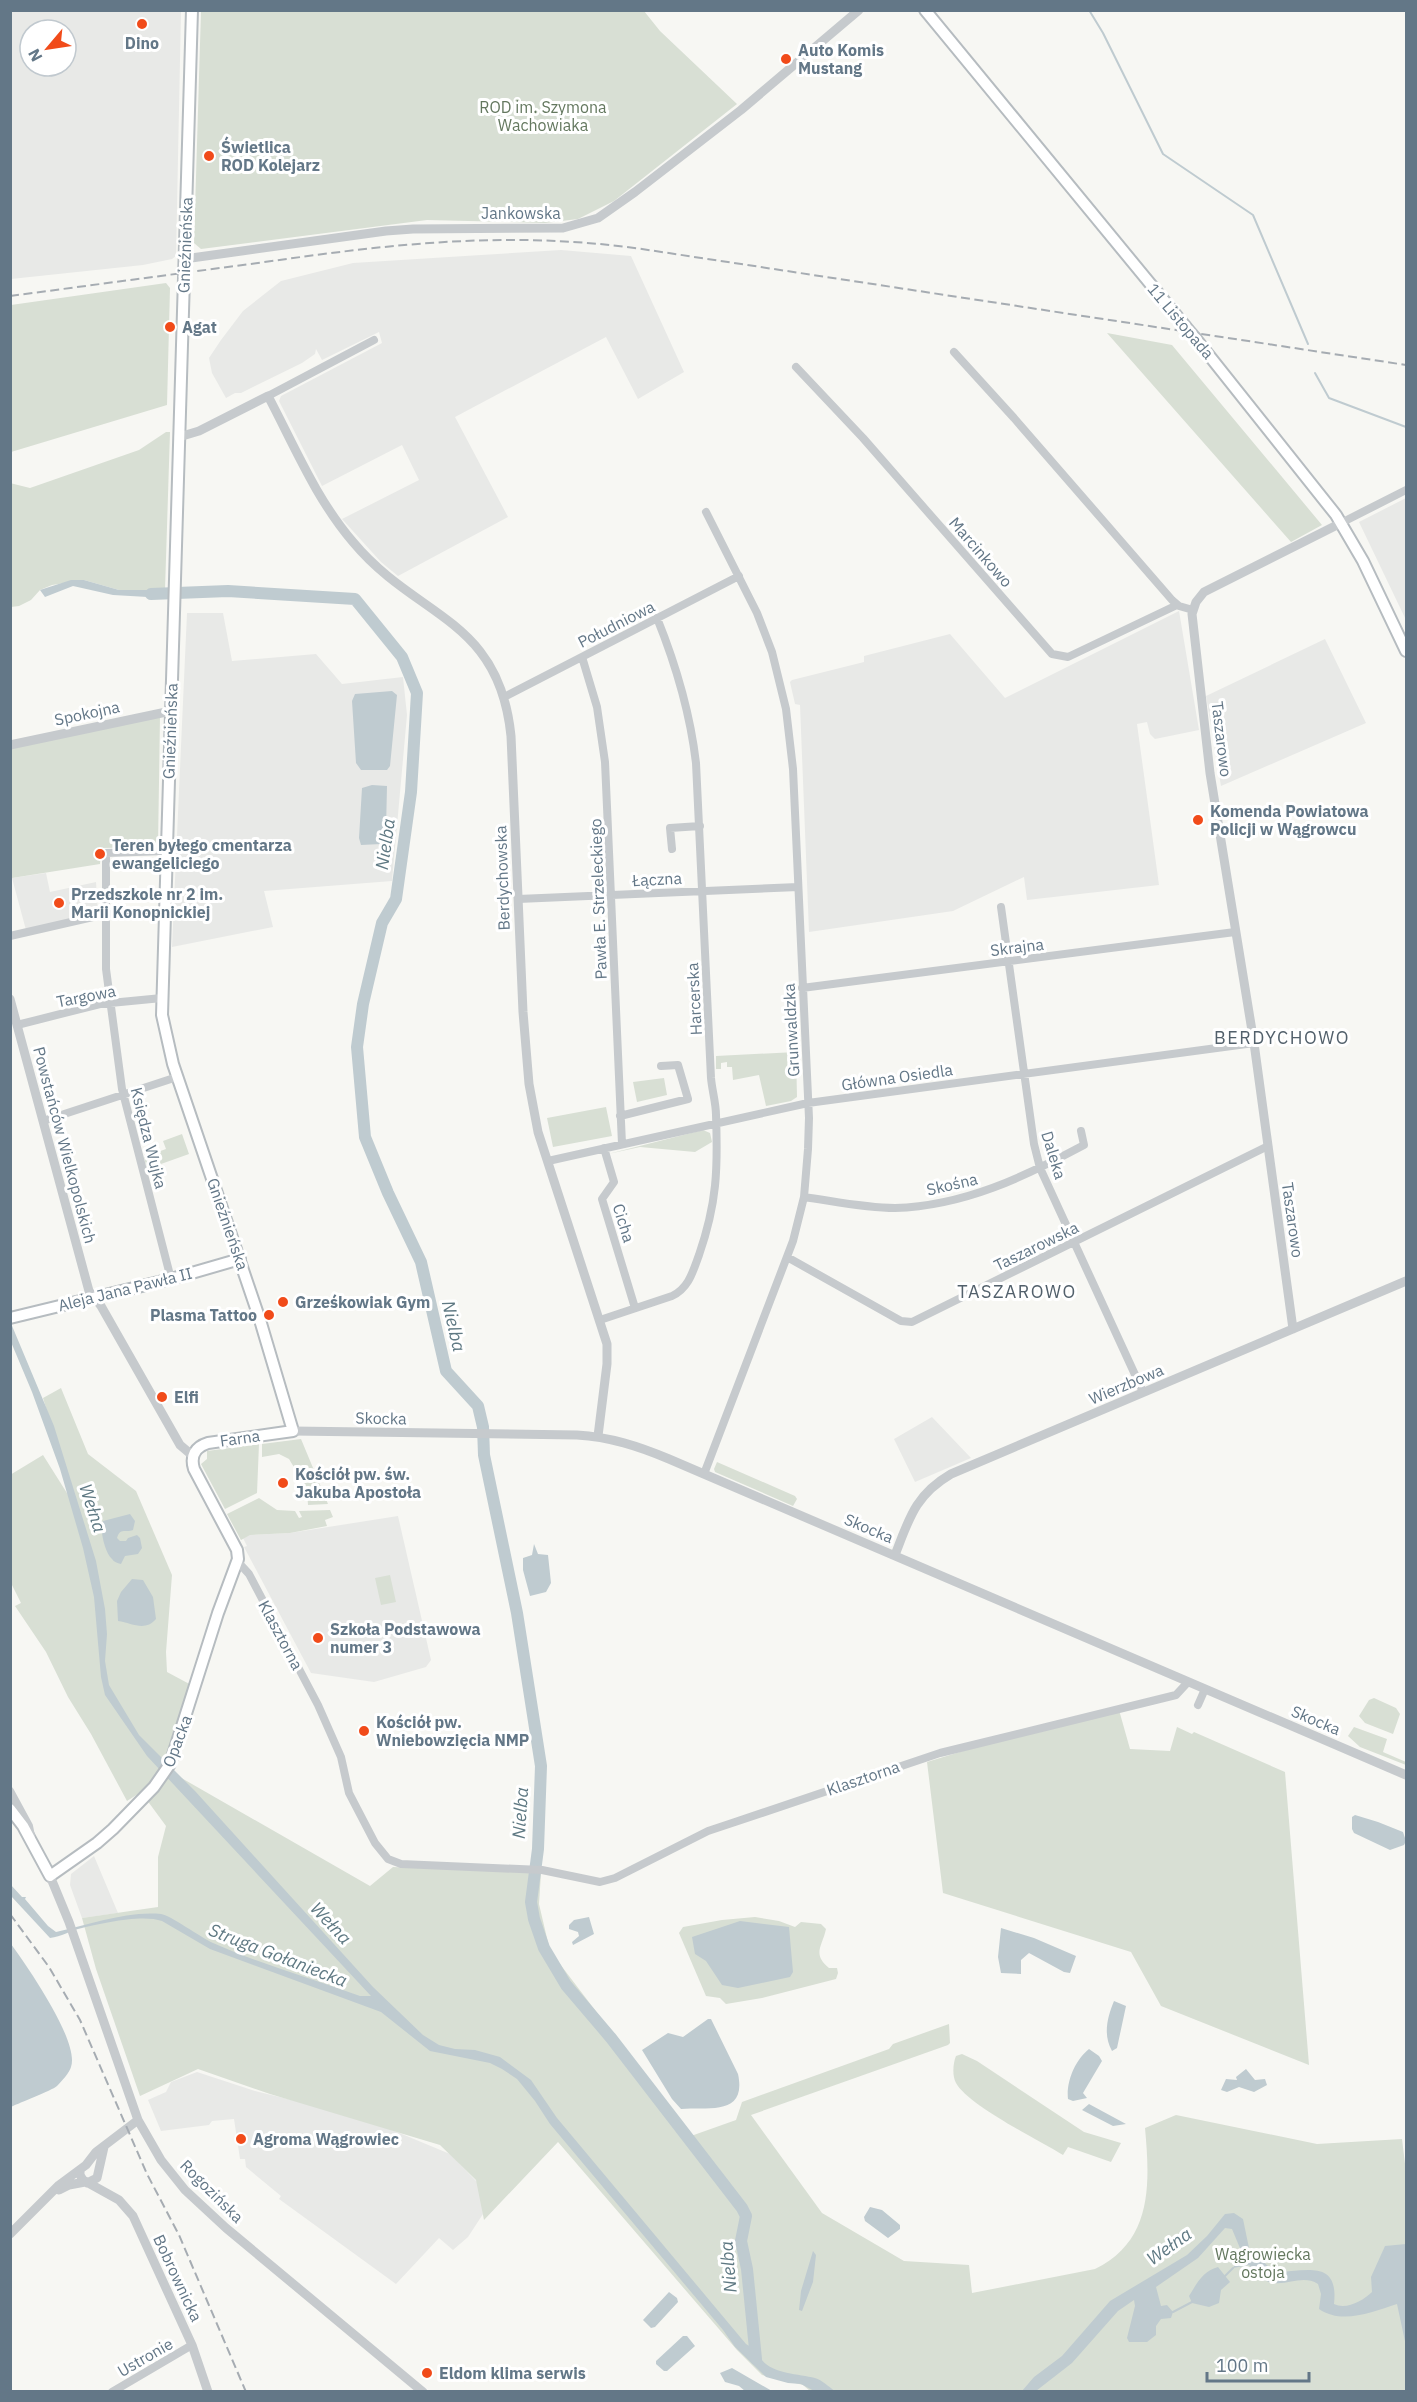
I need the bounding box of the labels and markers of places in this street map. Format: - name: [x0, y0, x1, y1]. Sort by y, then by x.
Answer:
- marker: Dino: [135, 17, 149, 31]
- place label: Dino: [125, 33, 159, 53]
- place label: Auto Komis Mustang: [798, 40, 884, 78]
- marker: Auto Komis Mustang: [779, 52, 793, 66]
- place label: Świetlica ROD Kolejarz: [221, 136, 320, 175]
- marker: Świetlica ROD Kolejarz: [202, 149, 216, 163]
- place label: Agat: [182, 317, 217, 337]
- marker: Agat: [163, 320, 177, 334]
- place label: Komenda Powiatowa Policji w Wągrowcu: [1210, 801, 1369, 839]
- marker: Komenda Powiatowa Policji w Wągrowcu: [1191, 813, 1205, 827]
- place label: Teren byłego cmentarza ewangeliciego: [112, 835, 292, 873]
- marker: Teren byłego cmentarza ewangeliciego: [93, 847, 107, 861]
- place label: Przedszkole nr 2 im. Marii Konopnickiej: [71, 884, 223, 922]
- marker: Przedszkole nr 2 im. Marii Konopnickiej: [52, 896, 66, 910]
- place label: Grześkowiak Gym: [295, 1292, 430, 1312]
- marker: Grześkowiak Gym: [276, 1295, 290, 1309]
- place label: Plasma Tattoo: [150, 1305, 257, 1325]
- marker: Plasma Tattoo: [262, 1308, 276, 1322]
- place label: Elfi: [174, 1387, 199, 1407]
- marker: Elfi: [155, 1390, 169, 1404]
- place label: Kościół pw. św. Jakuba Apostoła: [295, 1464, 421, 1502]
- marker: Kościół pw. św. Jakuba Apostoła: [276, 1476, 290, 1490]
- place label: Szkoła Podstawowa numer 3: [330, 1619, 481, 1657]
- marker: Szkoła Podstawowa numer 3: [311, 1631, 325, 1645]
- place label: Kościół pw. Wniebowzięcia NMP: [376, 1712, 529, 1750]
- marker: Kościół pw. Wniebowzięcia NMP: [357, 1724, 371, 1738]
- place label: Agroma Wągrowiec: [253, 2129, 399, 2149]
- marker: Agroma Wągrowiec: [234, 2132, 248, 2146]
- place label: Eldom klima serwis: [439, 2363, 586, 2383]
- marker: Eldom klima serwis: [420, 2366, 434, 2380]

